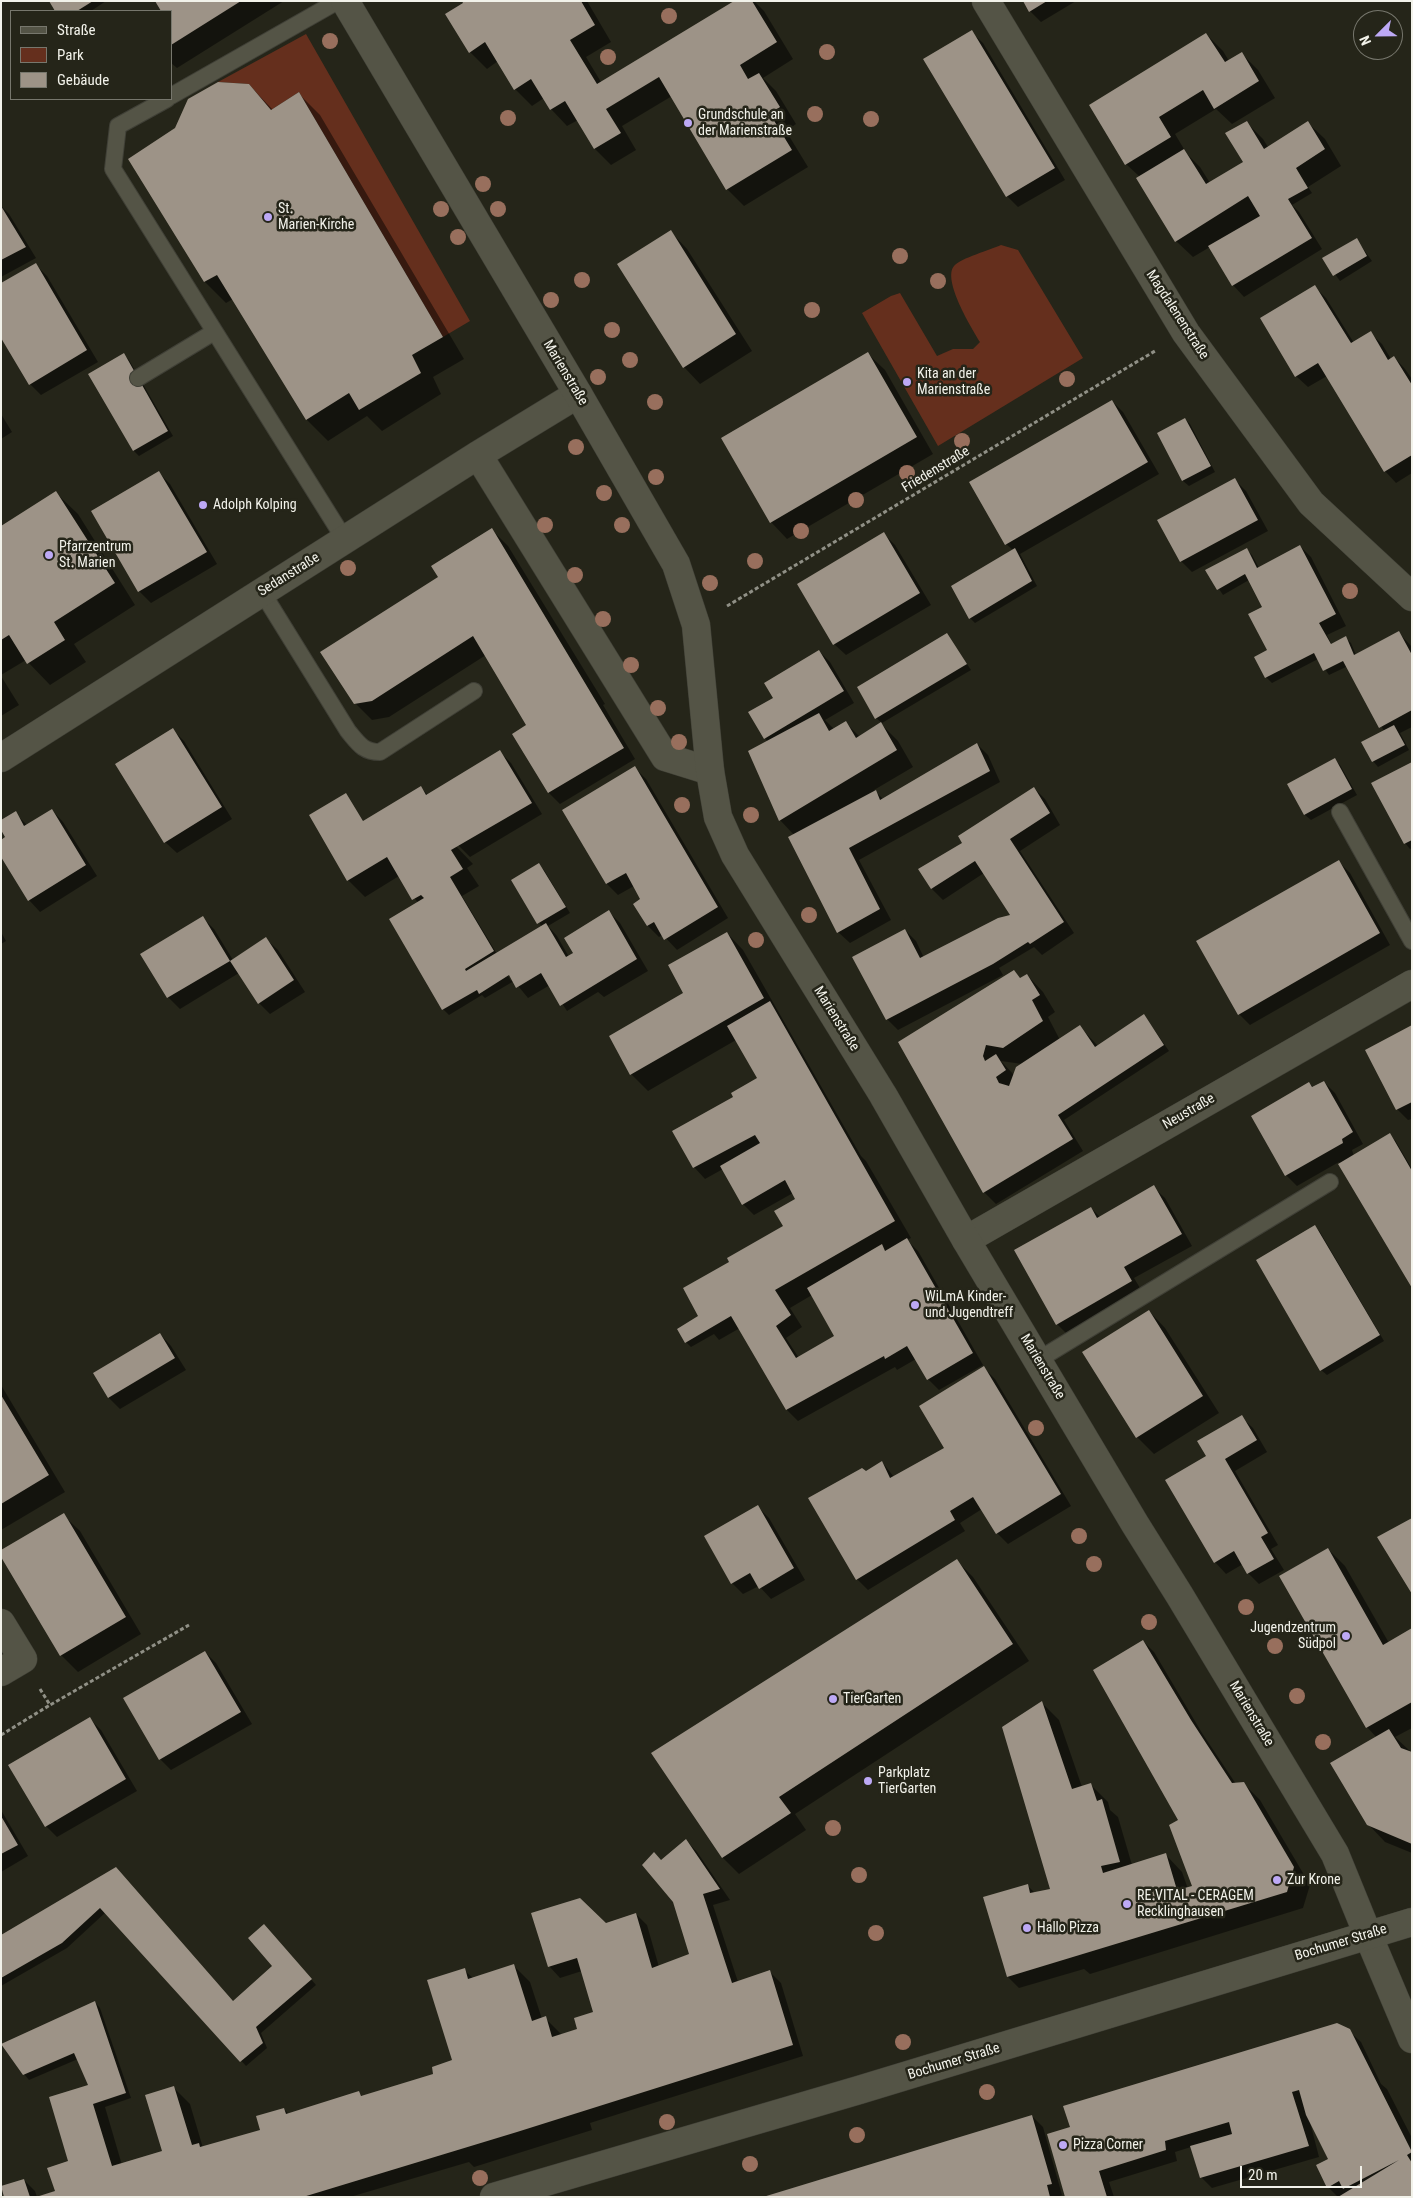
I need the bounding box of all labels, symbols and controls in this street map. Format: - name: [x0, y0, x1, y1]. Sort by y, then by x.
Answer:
- legend: [10, 10, 172, 100]
- north arrow: [1353, 10, 1403, 60]
- text: Straße: [57, 21, 96, 39]
- text: N: [1356, 33, 1374, 48]
- text: Park: [57, 46, 84, 64]
- text: Gebäude: [57, 71, 109, 89]
- place label: Grundschule an der Marienstraße: [698, 107, 792, 140]
- marker: Grundschule an der Marienstraße: [682, 117, 694, 129]
- place label: St. Marien-Kirche: [278, 201, 354, 233]
- marker: St. Marien-Kirche: [262, 211, 274, 223]
- street label: Magdalenenstraße: [1142, 267, 1212, 363]
- street label: Marienstraße: [539, 337, 591, 409]
- place label: Kita an der Marienstraße: [917, 366, 990, 398]
- marker: Kita an der Marienstraße: [901, 376, 913, 388]
- street label: Friedenstraße: [899, 443, 973, 497]
- place label: Adolph Kolping: [213, 497, 297, 513]
- marker: Adolph Kolping: [197, 499, 209, 511]
- place label: Pfarrzentrum St. Marien: [59, 539, 132, 572]
- marker: Pfarrzentrum St. Marien: [43, 549, 55, 561]
- street label: Sedanstraße: [255, 550, 323, 600]
- street label: Marienstraße: [809, 984, 863, 1054]
- street label: Neustraße: [1160, 1090, 1218, 1134]
- place label: WiLmA Kinder- und Jugendtreff: [925, 1289, 1013, 1321]
- marker: WiLmA Kinder- und Jugendtreff: [909, 1299, 921, 1311]
- street label: Marienstraße: [1016, 1331, 1068, 1403]
- place label: Jugendzentrum Südpol: [1250, 1620, 1336, 1652]
- marker: Jugendzentrum Südpol: [1340, 1630, 1352, 1642]
- street label: Marienstraße: [1225, 1678, 1277, 1750]
- place label: TierGarten: [843, 1691, 901, 1707]
- marker: TierGarten: [827, 1693, 839, 1705]
- place label: Parkplatz TierGarten: [878, 1765, 936, 1798]
- marker: Parkplatz TierGarten: [862, 1775, 874, 1787]
- place label: Zur Krone: [1287, 1872, 1341, 1888]
- marker: Zur Krone: [1271, 1874, 1283, 1886]
- place label: RE.VITAL - CERAGEM Recklinghausen: [1137, 1888, 1254, 1920]
- marker: RE.VITAL - CERAGEM Recklinghausen: [1121, 1898, 1133, 1910]
- place label: Hallo Pizza: [1037, 1920, 1099, 1936]
- street label: Bochumer Straße: [1293, 1921, 1389, 1965]
- marker: Hallo Pizza: [1021, 1922, 1033, 1934]
- street label: Bochumer Straße: [906, 2040, 1002, 2084]
- place label: Pizza Corner: [1073, 2137, 1143, 2153]
- marker: Pizza Corner: [1057, 2139, 1069, 2151]
- scale bar: [1243, 2156, 1366, 2188]
- text: 20 m: [1248, 2166, 1278, 2184]

